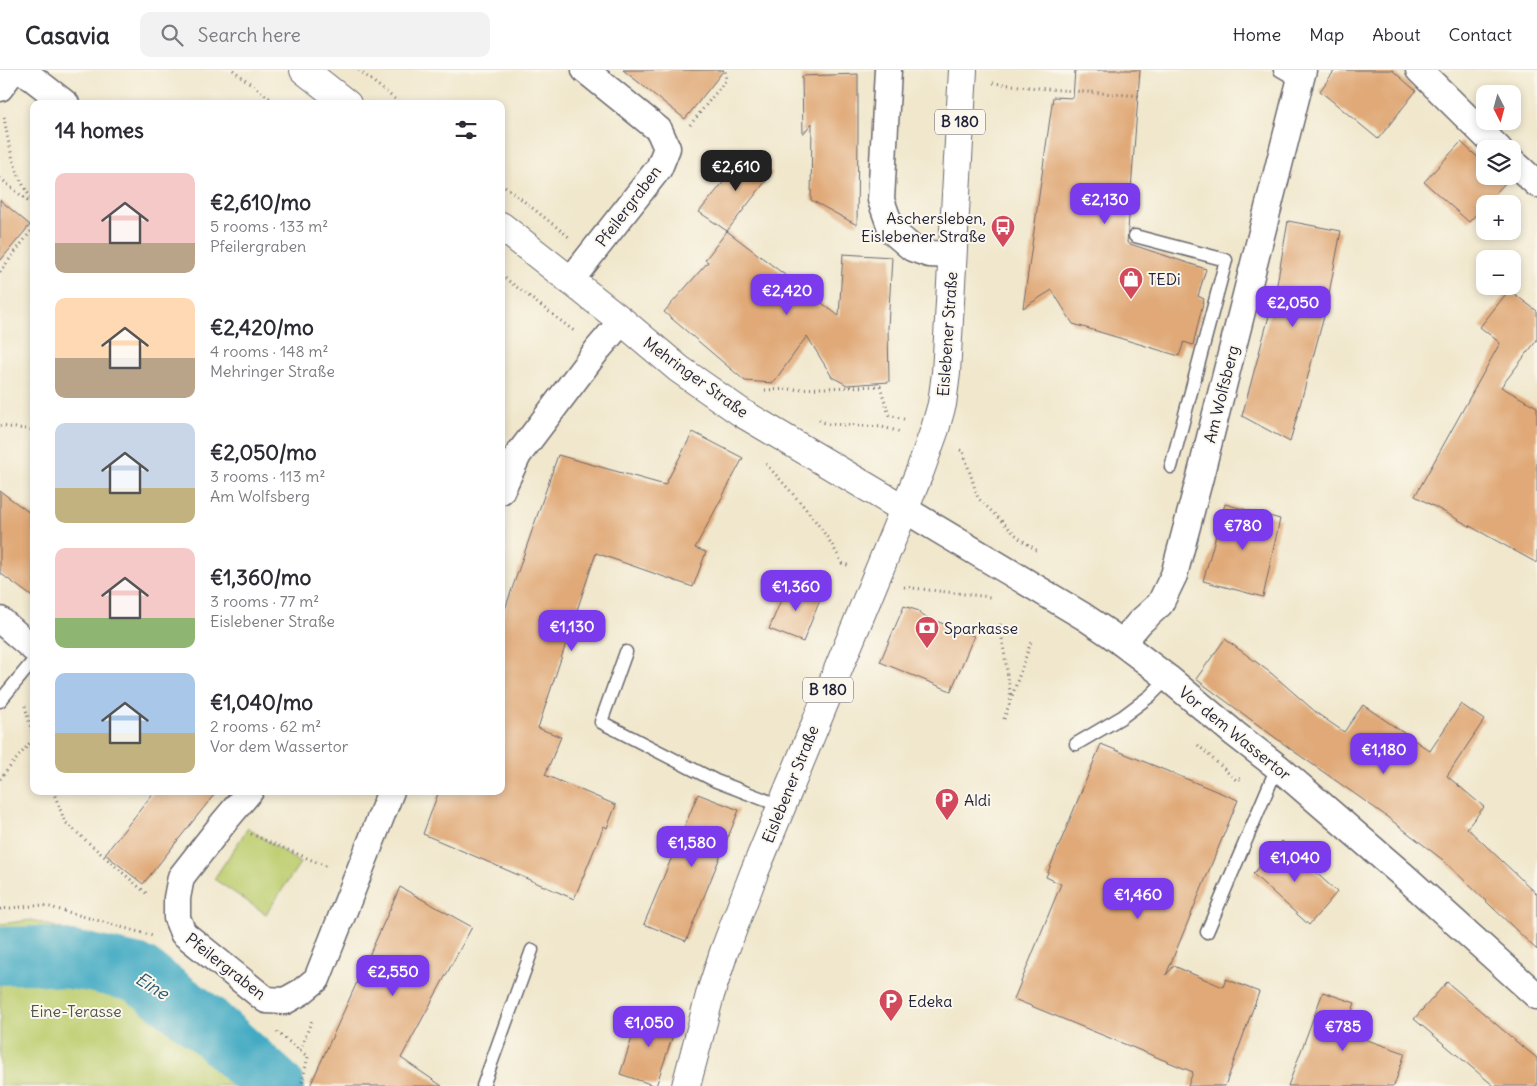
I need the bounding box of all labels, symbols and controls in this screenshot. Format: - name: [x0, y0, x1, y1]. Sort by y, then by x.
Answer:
- search box: [140, 12, 490, 57]
- text: Casavia: [25, 20, 110, 50]
- icon: search: [158, 21, 186, 49]
- text: Search here: [198, 23, 301, 47]
- text: Home: [1233, 23, 1281, 46]
- text: Map: [1309, 23, 1344, 46]
- text: About: [1372, 23, 1420, 46]
- text: Contact: [1448, 23, 1512, 46]
- north arrow: [1476, 85, 1521, 130]
- map controls: [1476, 85, 1521, 295]
- road number: B 180: [935, 110, 985, 134]
- icon: filters: [452, 116, 480, 144]
- text: 14 homes: [55, 117, 144, 144]
- button: layers: [1476, 140, 1521, 185]
- pin: €2,610: [695, 150, 777, 192]
- text: €2,610: [712, 156, 760, 176]
- street label: Pfeilergraben: [591, 162, 665, 250]
- pin: €2,130: [1064, 182, 1146, 225]
- text: €2,610/mo: [210, 189, 311, 216]
- text: €2,130: [1081, 189, 1129, 209]
- icon: home: [95, 193, 155, 253]
- button: +: [1476, 195, 1521, 240]
- place label: Aschersleben, Eislebener Straße: [861, 208, 986, 246]
- bus stop icon: Aschersleben, Eislebener Straße: [990, 214, 1016, 248]
- text: 5 rooms · 133 m²: [210, 216, 328, 236]
- text: Pfeilergraben: [210, 236, 306, 256]
- button: −: [1476, 250, 1521, 295]
- shop icon: TEDi: [1118, 266, 1144, 300]
- place label: TEDi: [1148, 269, 1181, 289]
- street label: Eislebener Straße: [933, 271, 961, 397]
- pin: €2,420: [746, 274, 828, 316]
- text: €2,420: [762, 280, 812, 300]
- pin: €2,050: [1252, 286, 1334, 328]
- text: €2,050: [1267, 292, 1319, 312]
- text: €2,420/mo: [210, 314, 314, 341]
- icon: home: [95, 318, 155, 378]
- street label: Mehringer Straße: [640, 332, 752, 422]
- text: 4 rooms · 148 m²: [210, 341, 329, 361]
- street label: Am Wolfsberg: [1199, 343, 1243, 445]
- text: Mehringer Straße: [210, 361, 335, 381]
- text: €2,050/mo: [210, 439, 316, 466]
- icon: home: [95, 443, 155, 503]
- text: 3 rooms · 113 m²: [210, 466, 325, 486]
- text: Am Wolfsberg: [210, 486, 310, 506]
- pin: €780: [1213, 508, 1273, 551]
- text: €780: [1224, 515, 1262, 535]
- text: €1,360/mo: [210, 564, 311, 591]
- icon: home: [95, 568, 155, 628]
- pin: €1,360: [755, 570, 837, 612]
- text: €1,360: [772, 576, 820, 596]
- text: 3 rooms · 77 m²: [210, 591, 319, 611]
- pin: €1,130: [531, 610, 613, 652]
- text: Eislebener Straße: [210, 611, 335, 631]
- bank icon: Sparkasse: [914, 615, 940, 649]
- text: €1,130: [549, 616, 595, 636]
- place label: Sparkasse: [944, 618, 1018, 638]
- road number: B 180: [803, 678, 853, 702]
- street label: Vor dem Wassertor: [1175, 682, 1295, 785]
- text: €1,040/mo: [210, 689, 313, 716]
- icon: home: [95, 693, 155, 753]
- text: 2 rooms · 62 m²: [210, 716, 321, 736]
- street label: Eislebener Straße: [757, 722, 823, 846]
- pin: €1,180: [1343, 732, 1425, 775]
- text: Vor dem Wassertor: [210, 736, 348, 756]
- text: €1,180: [1361, 739, 1407, 759]
- parking icon: Aldi: [934, 787, 960, 821]
- place label: Aldi: [964, 790, 991, 810]
- pin: €1,580: [651, 826, 733, 868]
- text: €1,580: [668, 832, 716, 852]
- pin: €1,040: [1254, 840, 1336, 883]
- text: €1,040: [1270, 847, 1320, 867]
- pin: €1,460: [1097, 878, 1179, 920]
- text: €1,460: [1114, 884, 1162, 904]
- street label: Pfeilergraben: [182, 928, 270, 1004]
- pin: €2,550: [352, 954, 434, 997]
- text: €2,550: [367, 961, 419, 981]
- water label: Eine: [131, 967, 174, 1005]
- parking icon: Edeka: [878, 988, 904, 1022]
- place label: Edeka: [908, 991, 952, 1011]
- park label: Eine-Terasse: [30, 1001, 122, 1021]
- pin: €1,050: [608, 1006, 690, 1048]
- pin: €785: [1313, 1010, 1373, 1052]
- text: €1,050: [624, 1012, 674, 1032]
- text: €785: [1325, 1016, 1361, 1036]

